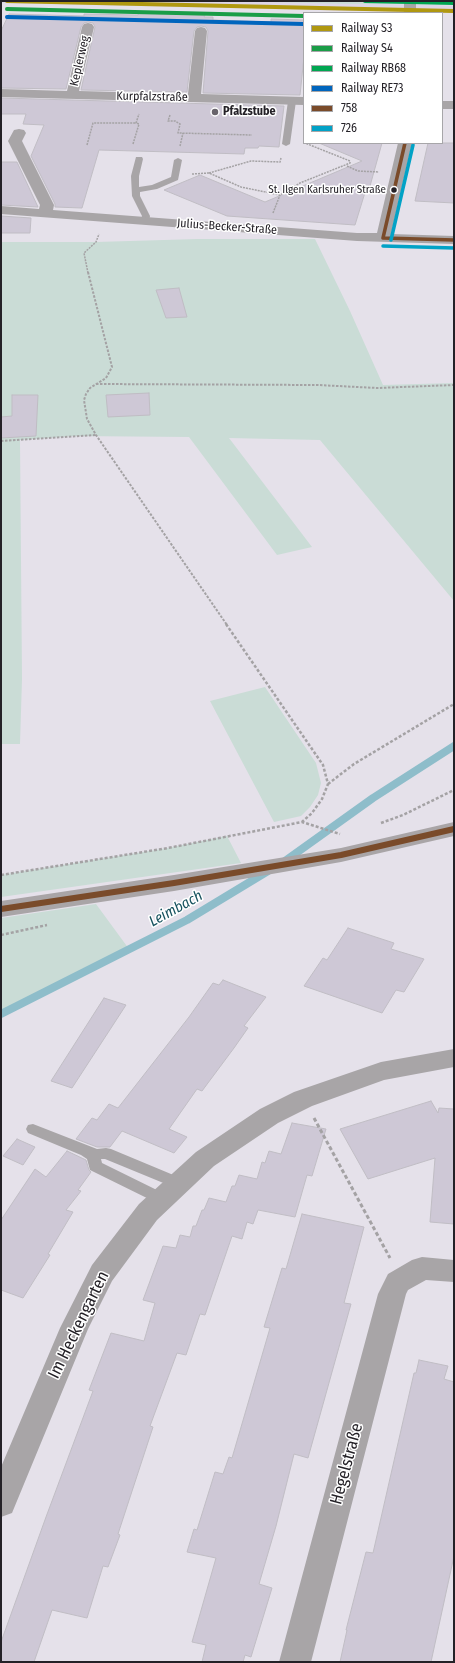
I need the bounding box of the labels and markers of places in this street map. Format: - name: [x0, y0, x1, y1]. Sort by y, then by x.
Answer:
- place label: Pfalzstube: [223, 105, 276, 119]
- marker: Pfalzstube: [210, 107, 220, 117]
- place label: St. Ilgen Karlsruher Straße: [268, 183, 386, 197]
- marker: St. Ilgen Karlsruher Straße: [389, 185, 399, 195]

